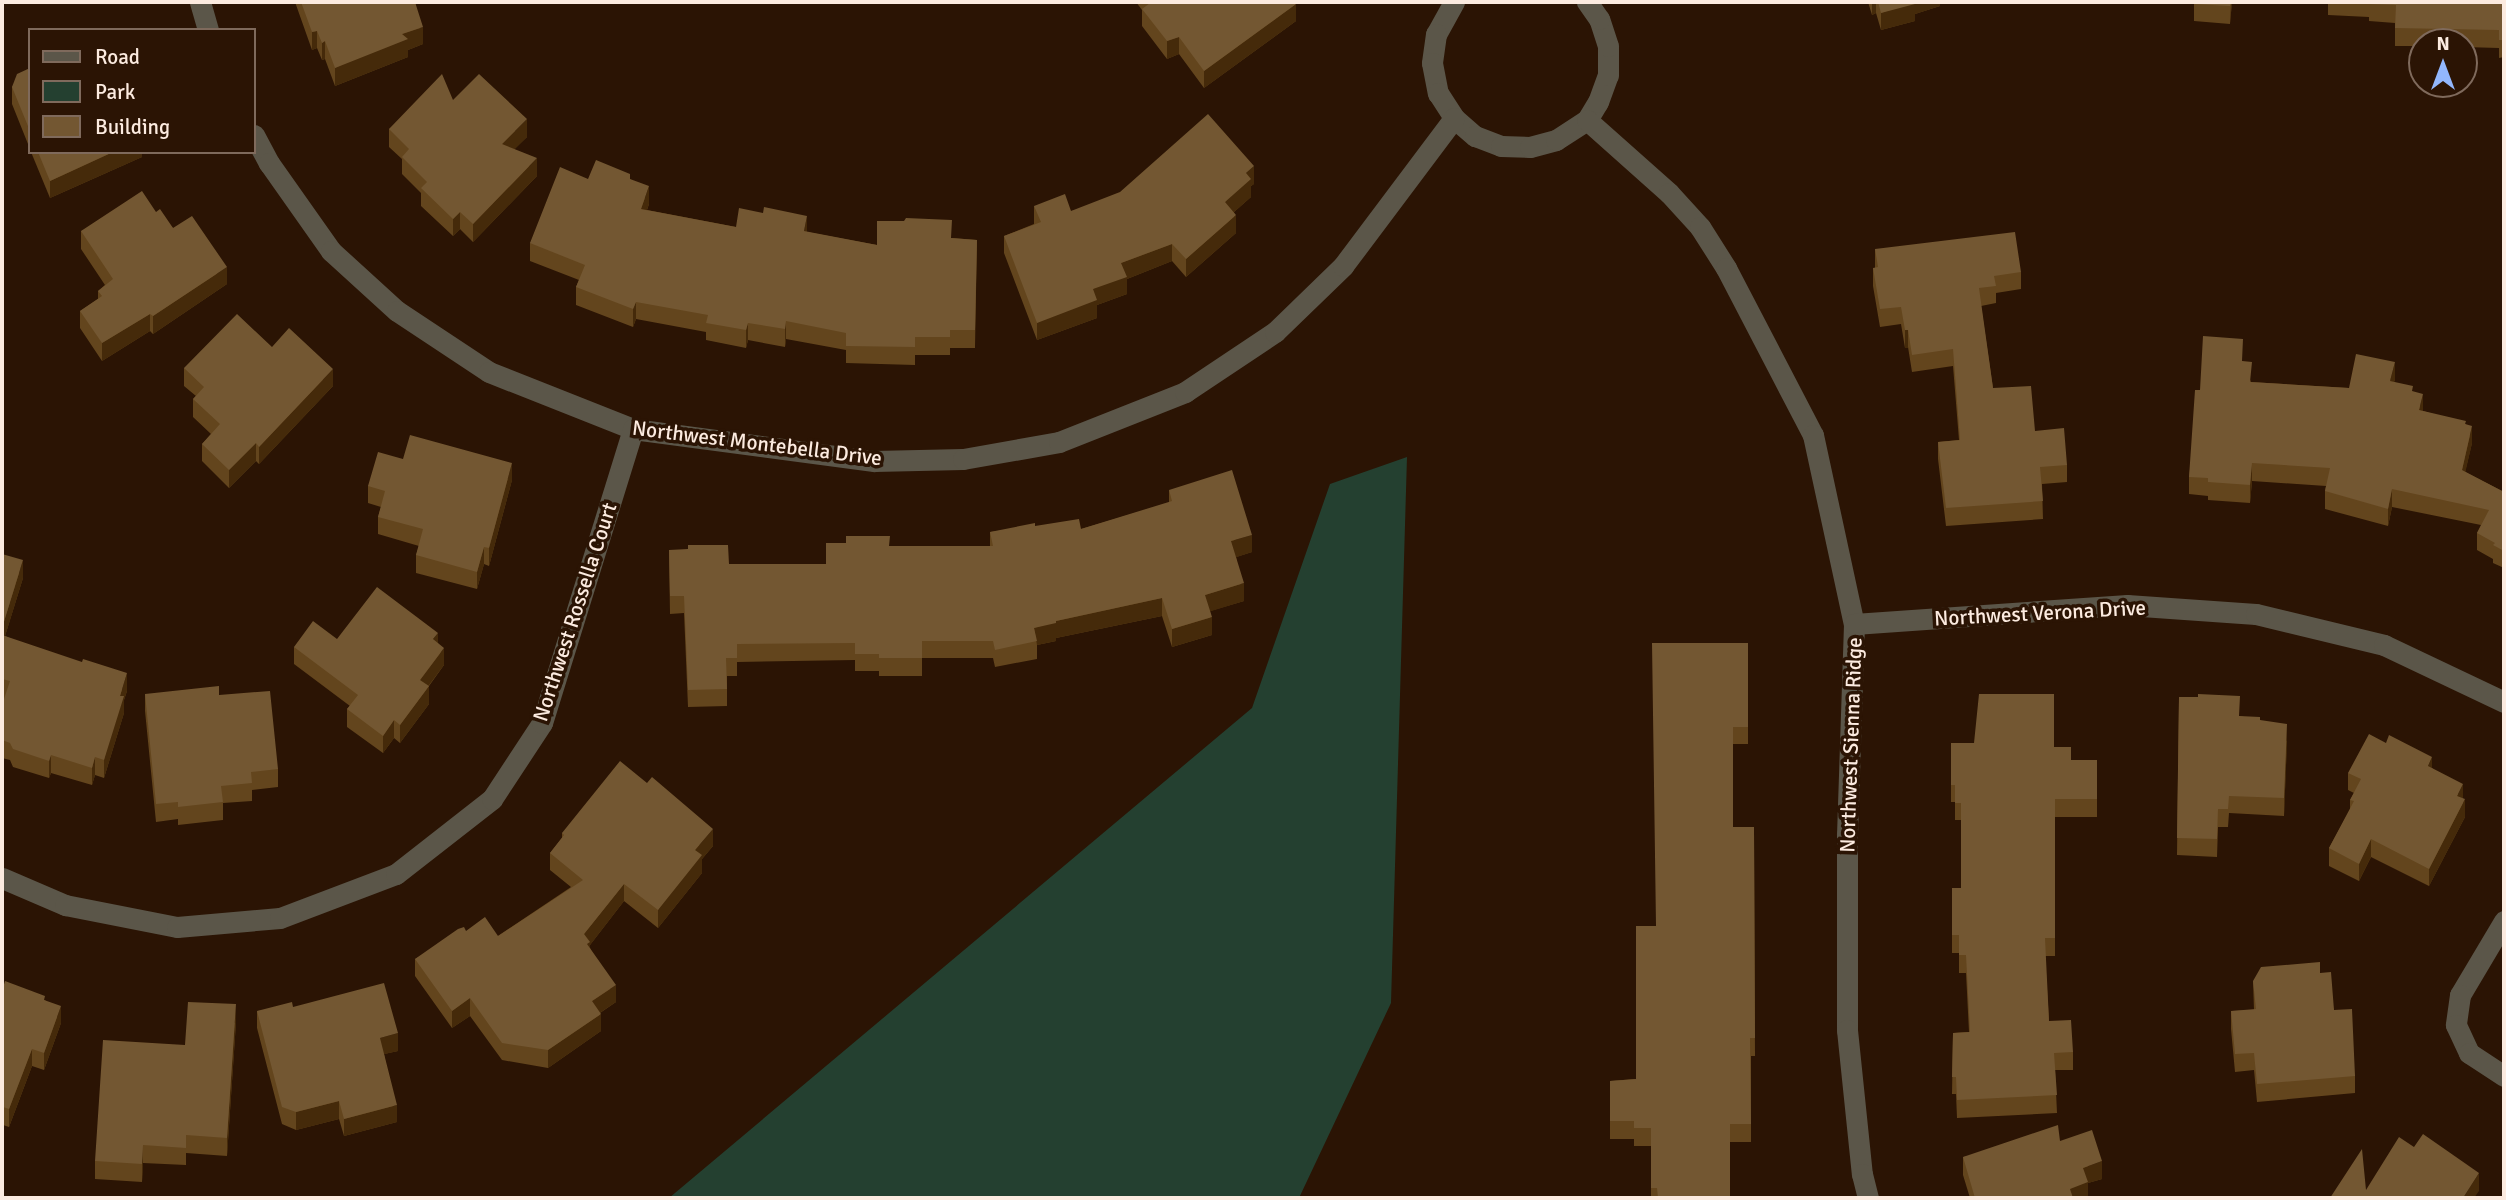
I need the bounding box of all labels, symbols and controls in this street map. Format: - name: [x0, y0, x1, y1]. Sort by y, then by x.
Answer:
- legend: [28, 28, 256, 154]
- north arrow: [2408, 28, 2478, 98]
- text: N: [2436, 32, 2450, 56]
- text: Road: [95, 44, 140, 70]
- text: Park: [95, 79, 135, 105]
- text: Building: [95, 114, 170, 140]
- street label: Northwest Montebella Drive: [631, 415, 883, 471]
- street label: Northwest Rossella Court: [528, 500, 622, 724]
- street label: Northwest Verona Drive: [1934, 595, 2146, 631]
- street label: Northwest Sienna Ridge: [1835, 637, 1867, 853]

